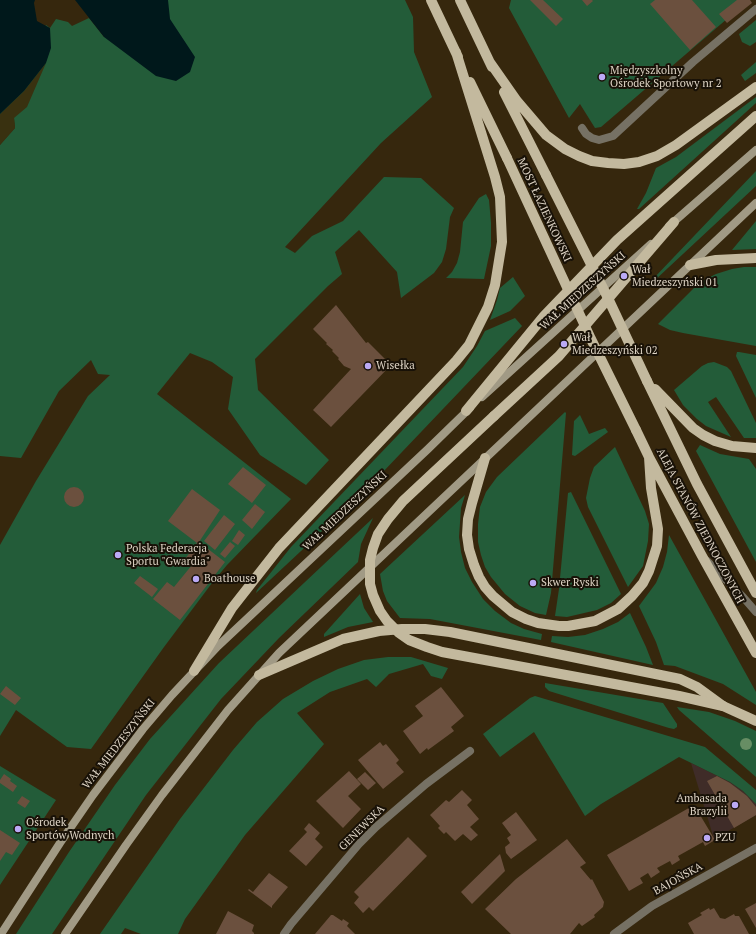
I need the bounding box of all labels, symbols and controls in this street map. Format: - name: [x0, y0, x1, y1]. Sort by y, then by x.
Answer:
- place label: Międzyszkolny Ośrodek Sportowy nr 2: [610, 64, 722, 90]
- marker: Międzyszkolny Ośrodek Sportowy nr 2: [597, 72, 607, 82]
- street label: MOST ŁAZIENKOWSKI: [514, 156, 574, 264]
- street label: WAŁ MIEDZESZYŃSKI: [538, 249, 628, 333]
- place label: Wał Miedzeszyński 01: [632, 263, 718, 289]
- marker: Wał Miedzeszyński 01: [619, 271, 629, 281]
- place label: Wał Miedzeszyński 02: [572, 331, 658, 357]
- marker: Wał Miedzeszyński 02: [559, 339, 569, 349]
- place label: Wisełka: [376, 359, 415, 373]
- marker: Wisełka: [363, 361, 373, 371]
- street label: ALEJA STANÓW ZJEDNOCZONYCH: [653, 446, 747, 606]
- street label: WAŁ MIEDZESZYŃSKI: [300, 469, 390, 553]
- place label: Polska Federacja Sportu "Gwardia": [126, 542, 210, 568]
- marker: Polska Federacja Sportu "Gwardia": [113, 550, 123, 560]
- place label: Boathouse: [204, 572, 256, 586]
- marker: Boathouse: [191, 574, 201, 584]
- place label: Skwer Ryski: [541, 576, 599, 590]
- marker: Skwer Ryski: [528, 578, 538, 588]
- street label: WAŁ MIEDZESZYŃSKI: [80, 696, 158, 792]
- place label: Ambasada Brazylii: [676, 792, 727, 818]
- marker: Ambasada Brazylii: [730, 800, 740, 810]
- street label: GENEWSKA: [336, 802, 388, 854]
- place label: Ośrodek Sportów Wodnych: [26, 816, 114, 842]
- marker: Ośrodek Sportów Wodnych: [13, 824, 23, 834]
- place label: PZU: [715, 831, 735, 845]
- marker: PZU: [702, 833, 712, 843]
- street label: BAJOŃSKA: [651, 860, 705, 898]

